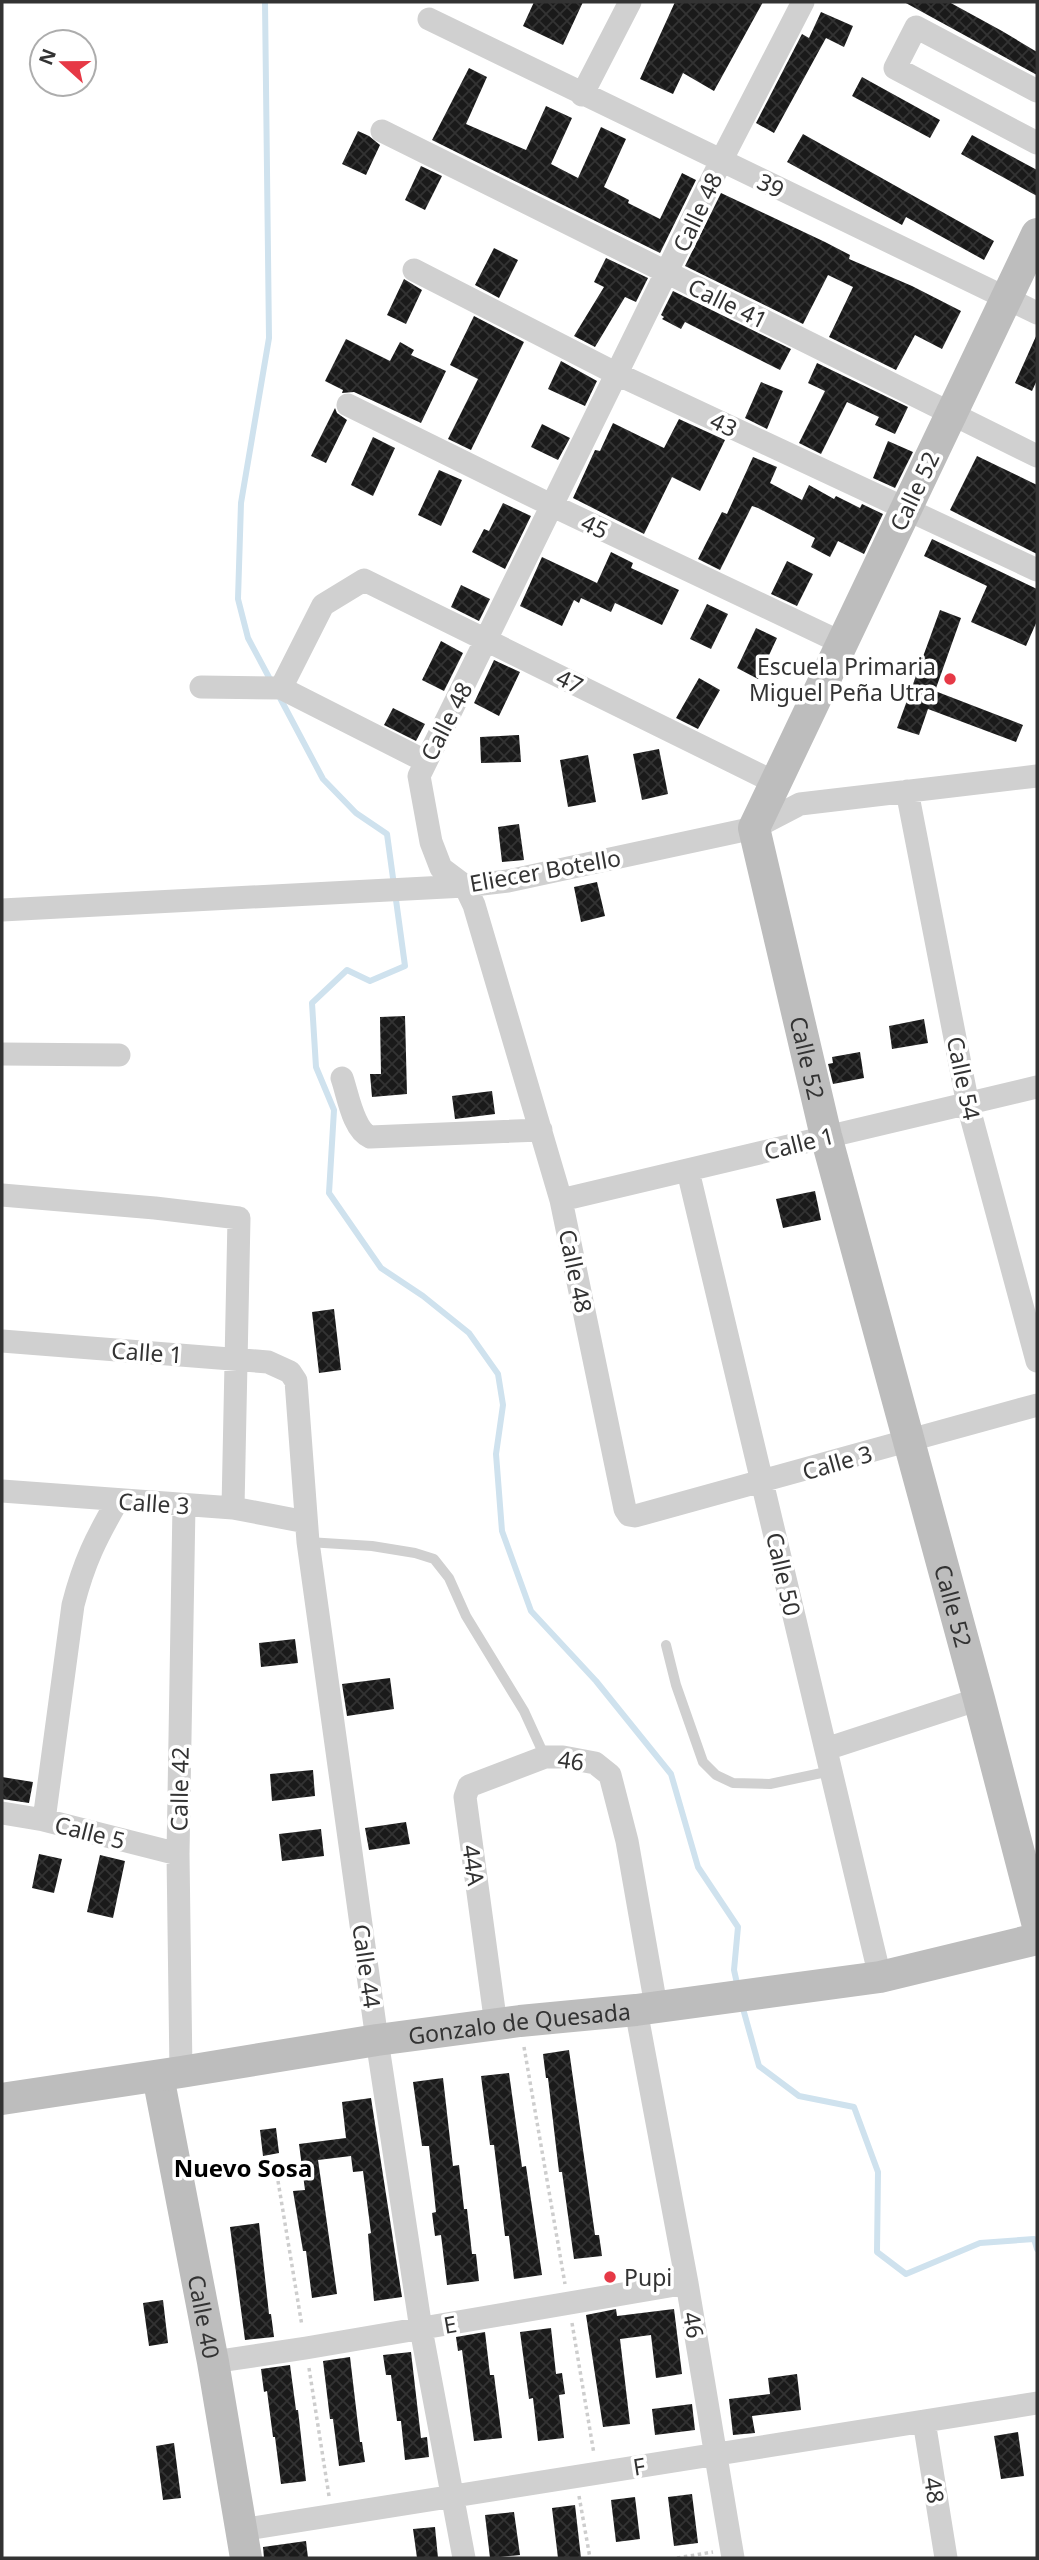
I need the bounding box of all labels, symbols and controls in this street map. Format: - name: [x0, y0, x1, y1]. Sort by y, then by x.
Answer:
- north arrow: [28, 28, 98, 98]
- text: N: [32, 45, 62, 69]
- street label: 39: [752, 165, 790, 205]
- street label: Calle 48: [665, 167, 729, 257]
- street label: Calle 41: [683, 270, 773, 336]
- street label: 43: [705, 404, 743, 444]
- street label: Calle 52: [882, 446, 946, 536]
- street label: 45: [576, 506, 614, 546]
- place label: Escuela Primaria Miguel Peña Utra: [749, 650, 936, 708]
- street label: 47: [551, 661, 589, 701]
- marker: Escuela Primaria Miguel Peña Utra: [942, 671, 958, 687]
- street label: Calle 48: [413, 676, 479, 766]
- street label: Eliecer Botello: [467, 841, 623, 899]
- street label: Calle 52: [783, 1013, 833, 1103]
- street label: Calle 54: [940, 1033, 988, 1123]
- street label: Calle 1: [760, 1119, 838, 1167]
- street label: Calle 48: [552, 1226, 600, 1316]
- street label: Calle 1: [110, 1334, 184, 1370]
- street label: Calle 3: [798, 1437, 876, 1487]
- street label: Calle 3: [117, 1485, 191, 1521]
- street label: Calle 50: [759, 1529, 809, 1619]
- street label: Calle 52: [927, 1561, 980, 1651]
- street label: 46: [556, 1742, 586, 1778]
- street label: Calle 42: [162, 1746, 196, 1832]
- street label: Calle 5: [51, 1808, 129, 1856]
- street label: 44A: [455, 1842, 493, 1888]
- street label: Calle 44: [345, 1922, 389, 2010]
- street label: Gonzalo de Quesada: [406, 1995, 632, 2052]
- district label: Nuevo Sosa: [174, 2151, 312, 2184]
- place label: Pupi: [624, 2261, 672, 2293]
- marker: Pupi: [602, 2269, 618, 2285]
- street label: Calle 40: [181, 2272, 228, 2361]
- street label: E: [441, 2307, 459, 2341]
- street label: 46: [676, 2309, 712, 2341]
- street label: F: [631, 2449, 647, 2483]
- street label: 48: [917, 2475, 953, 2505]

